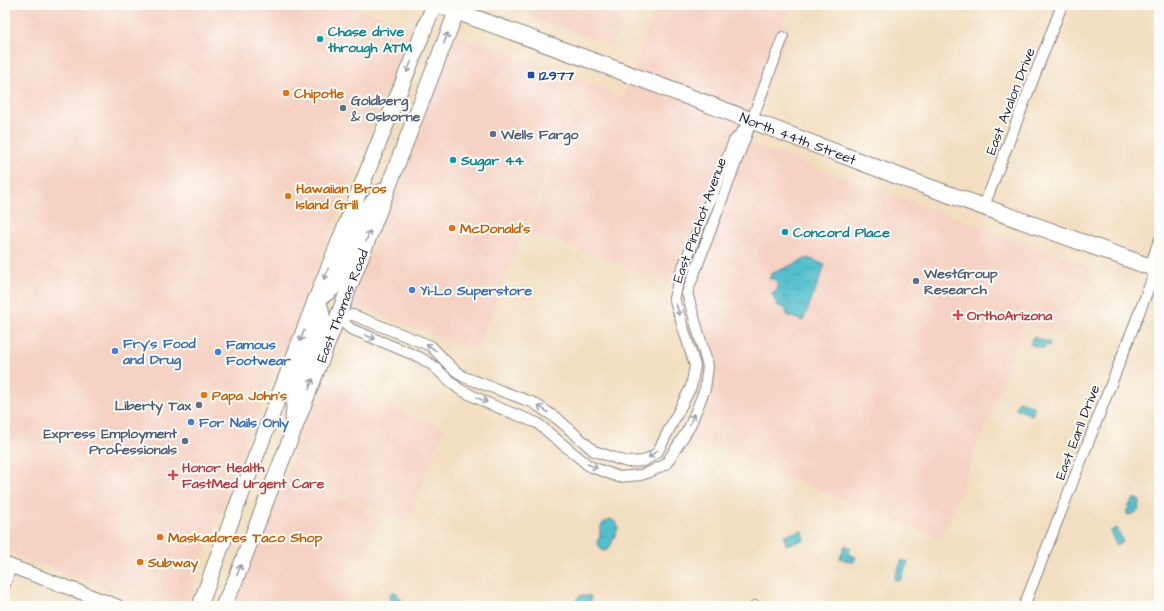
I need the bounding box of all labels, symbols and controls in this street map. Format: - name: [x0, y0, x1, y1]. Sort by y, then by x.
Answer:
- place label: Chase drive through ATM: [327, 22, 413, 59]
- one-way arrow: [443, 32, 451, 44]
- marker: Chase drive through ATM: [315, 34, 325, 44]
- street label: East Avalon Drive: [981, 44, 1041, 158]
- one-way arrow: [405, 61, 413, 73]
- place label: 12977: [539, 66, 574, 86]
- marker: 12977: [526, 70, 536, 80]
- place label: Chipotle: [294, 84, 344, 104]
- marker: Chipotle: [281, 88, 291, 98]
- place label: Goldberg & Osborne: [350, 91, 421, 127]
- marker: Goldberg & Osborne: [338, 103, 348, 113]
- street label: North 44th Street: [737, 108, 859, 170]
- place label: Wells Fargo: [500, 125, 579, 146]
- marker: Wells Fargo: [488, 129, 498, 139]
- place label: Sugar 44: [460, 151, 524, 172]
- street label: East Pinchot Avenue: [668, 154, 732, 286]
- marker: Sugar 44: [448, 155, 458, 165]
- place label: Hawaiian Bros Island Grill: [296, 179, 387, 215]
- marker: Hawaiian Bros Island Grill: [283, 191, 293, 201]
- place label: McDonald's: [460, 219, 530, 239]
- marker: McDonald's: [447, 223, 457, 233]
- place label: Concord Place: [793, 223, 890, 243]
- marker: Concord Place: [780, 227, 790, 237]
- one-way arrow: [365, 231, 373, 243]
- street label: East Thomas Road: [312, 247, 374, 366]
- place label: WestGroup Research: [923, 264, 998, 300]
- one-way arrow: [322, 267, 329, 279]
- marker: WestGroup Research: [911, 276, 921, 286]
- place label: Yi-Lo Superstore: [420, 281, 533, 301]
- marker: Yi-Lo Superstore: [407, 285, 417, 295]
- one-way arrow: [675, 303, 682, 316]
- place label: OrthoArizona: [967, 306, 1053, 326]
- marker: OrthoArizona: [952, 309, 964, 321]
- one-way arrow: [297, 330, 305, 342]
- one-way arrow: [363, 333, 375, 341]
- place label: Fry's Food and Drug: [122, 334, 196, 371]
- place label: Famous Footwear: [226, 335, 291, 371]
- one-way arrow: [425, 343, 436, 351]
- marker: Fry's Food and Drug: [110, 346, 120, 356]
- marker: Famous Footwear: [213, 347, 223, 357]
- one-way arrow: [308, 378, 316, 390]
- street label: East Earll Drive: [1051, 381, 1105, 483]
- place label: Papa John's: [212, 386, 287, 406]
- marker: Papa John's: [199, 390, 209, 400]
- place label: Liberty Tax: [115, 396, 191, 416]
- one-way arrow: [476, 397, 488, 404]
- marker: Liberty Tax: [194, 400, 204, 410]
- one-way arrow: [537, 405, 548, 413]
- place label: For Nails Only: [199, 413, 289, 433]
- one-way arrow: [689, 414, 697, 426]
- marker: For Nails Only: [186, 417, 196, 427]
- place label: Express Employment Professionals: [44, 424, 177, 460]
- marker: Express Employment Professionals: [180, 436, 190, 446]
- one-way arrow: [648, 450, 658, 459]
- place label: Honor Health FastMed Urgent Care: [182, 458, 325, 495]
- one-way arrow: [586, 463, 598, 470]
- marker: Honor Health FastMed Urgent Care: [167, 469, 179, 481]
- place label: Maskadores Taco Shop: [168, 528, 322, 548]
- marker: Maskadores Taco Shop: [155, 532, 165, 542]
- place label: Subway: [147, 553, 198, 573]
- marker: Subway: [135, 557, 145, 567]
- one-way arrow: [235, 565, 243, 577]

